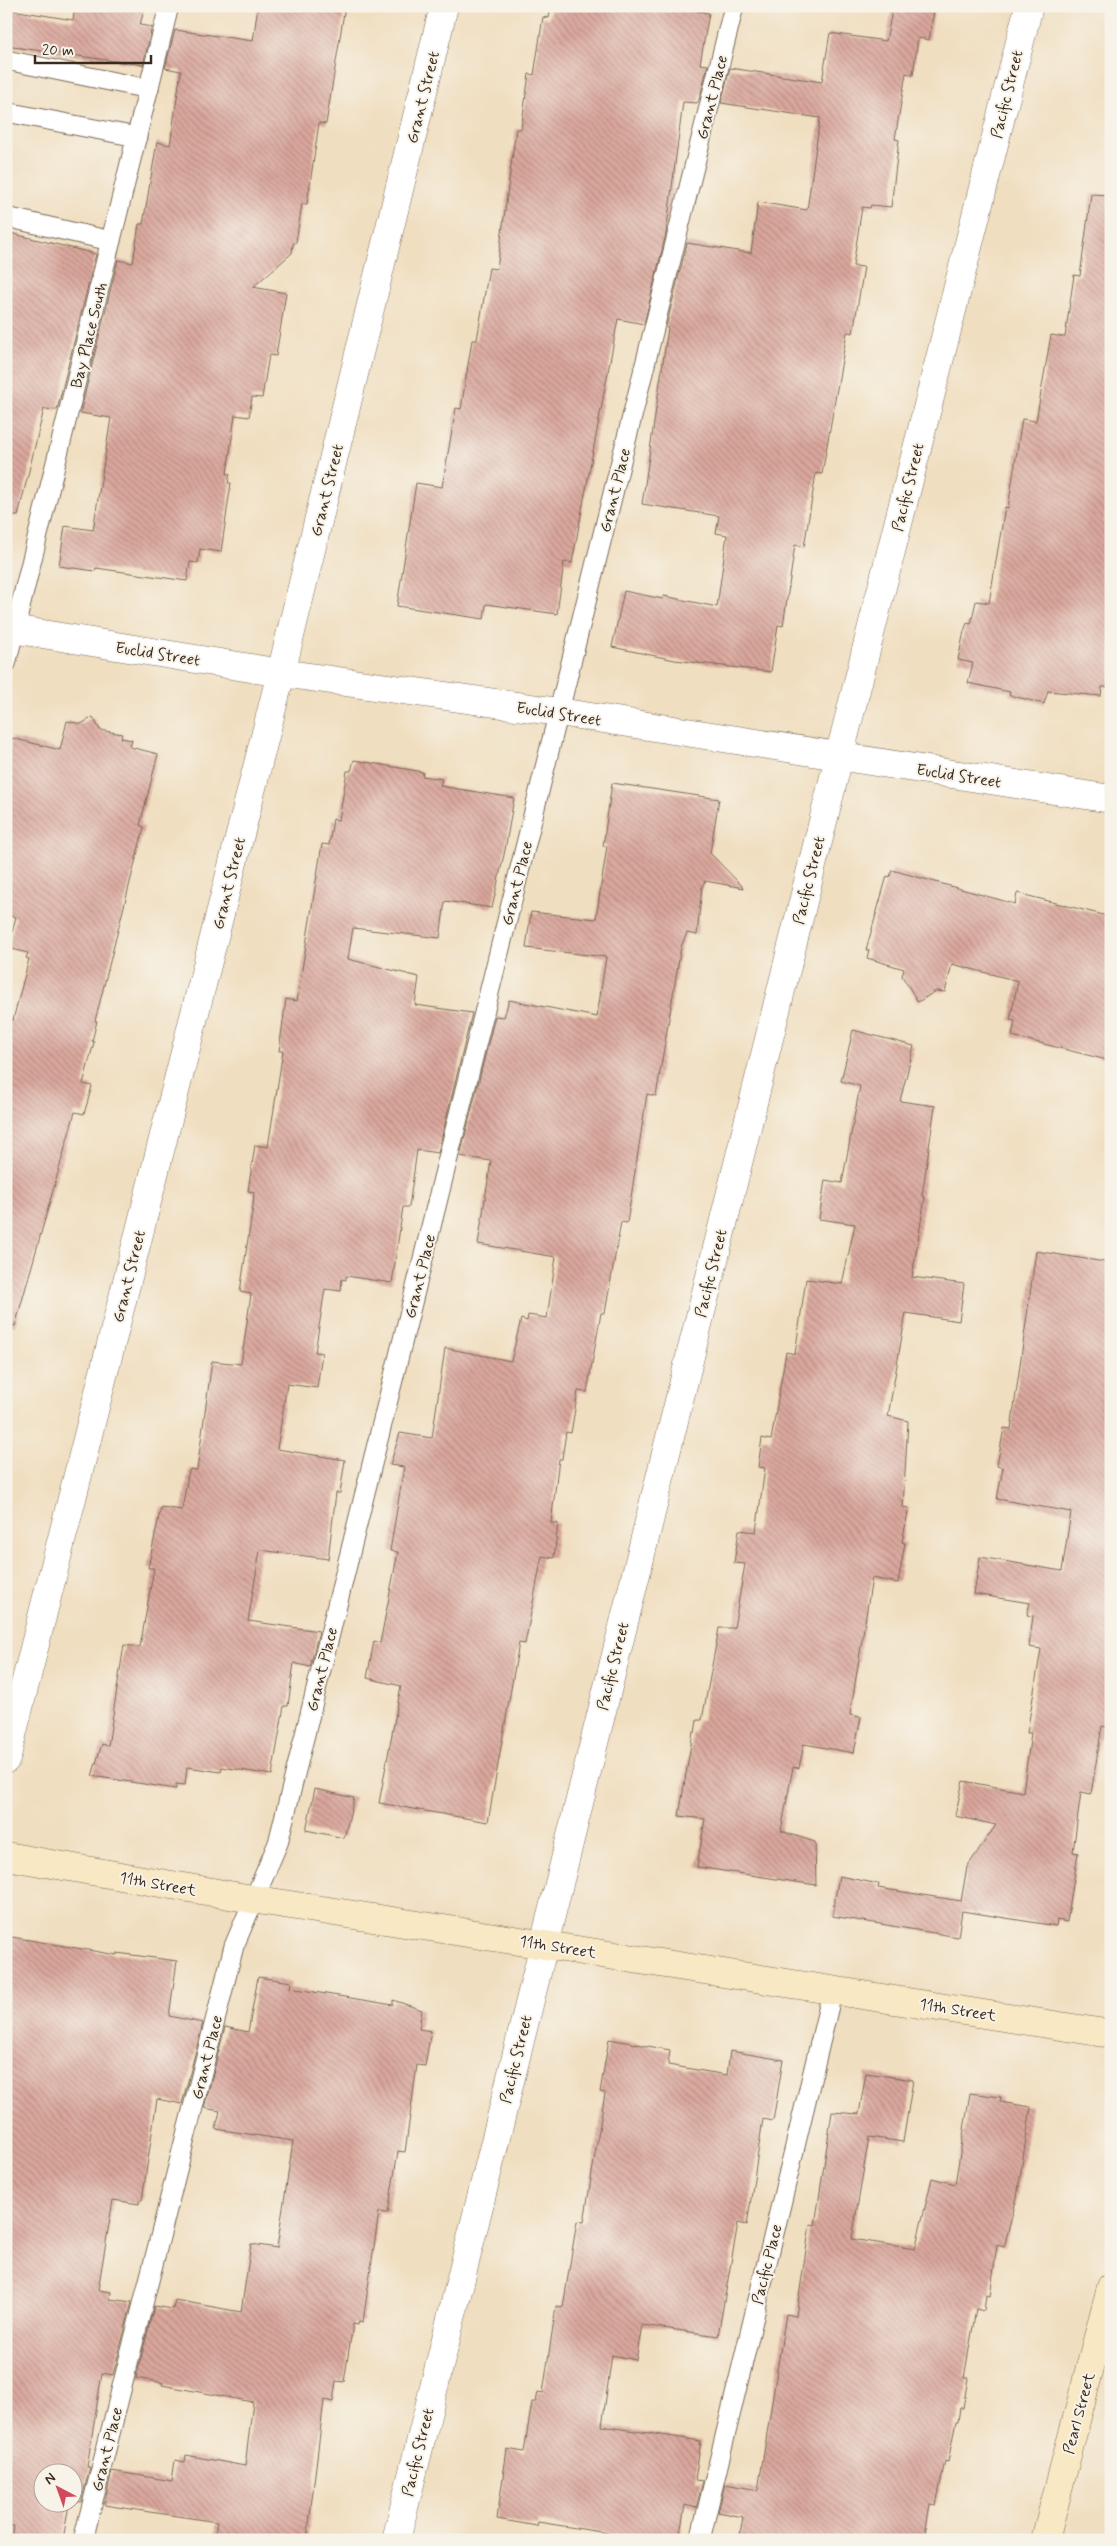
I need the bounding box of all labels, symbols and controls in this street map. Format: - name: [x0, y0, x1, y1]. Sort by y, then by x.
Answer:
- scale bar: [35, 32, 151, 64]
- text: 20 m: [42, 41, 74, 61]
- street label: Pacific Street: [986, 48, 1029, 141]
- street label: Grant Street: [402, 49, 445, 146]
- street label: Grant Place: [692, 53, 733, 142]
- street label: Bay Place South: [66, 280, 113, 390]
- street label: Pacific Street: [887, 441, 930, 534]
- street label: Grant Street: [306, 442, 349, 539]
- street label: Grant Place: [595, 446, 636, 535]
- street label: Euclid Street: [114, 637, 202, 672]
- street label: Euclid Street: [515, 697, 603, 732]
- street label: Euclid Street: [915, 759, 1003, 794]
- street label: Pacific Street: [788, 834, 831, 927]
- street label: Grant Street: [208, 835, 251, 932]
- street label: Grant Place: [497, 839, 538, 928]
- street label: Pacific Street: [690, 1227, 733, 1320]
- street label: Grant Street: [108, 1228, 151, 1325]
- street label: Grant Place: [400, 1232, 441, 1321]
- street label: Pacific Street: [592, 1620, 635, 1713]
- street label: Grant Place: [302, 1625, 343, 1714]
- street label: 11th Street: [118, 1867, 198, 1902]
- street label: 11th Street: [518, 1931, 598, 1964]
- street label: 11th Street: [918, 1994, 998, 2027]
- street label: Grant Place: [187, 2013, 228, 2102]
- street label: Pacific Street: [495, 2013, 538, 2106]
- street label: Pacific Place: [747, 2222, 788, 2307]
- street label: Pearl Street: [1058, 2370, 1101, 2457]
- street label: Grant Place: [87, 2405, 128, 2494]
- street label: Pacific Street: [397, 2406, 440, 2499]
- north arrow: [32, 2464, 82, 2514]
- text: N: [41, 2469, 60, 2489]

